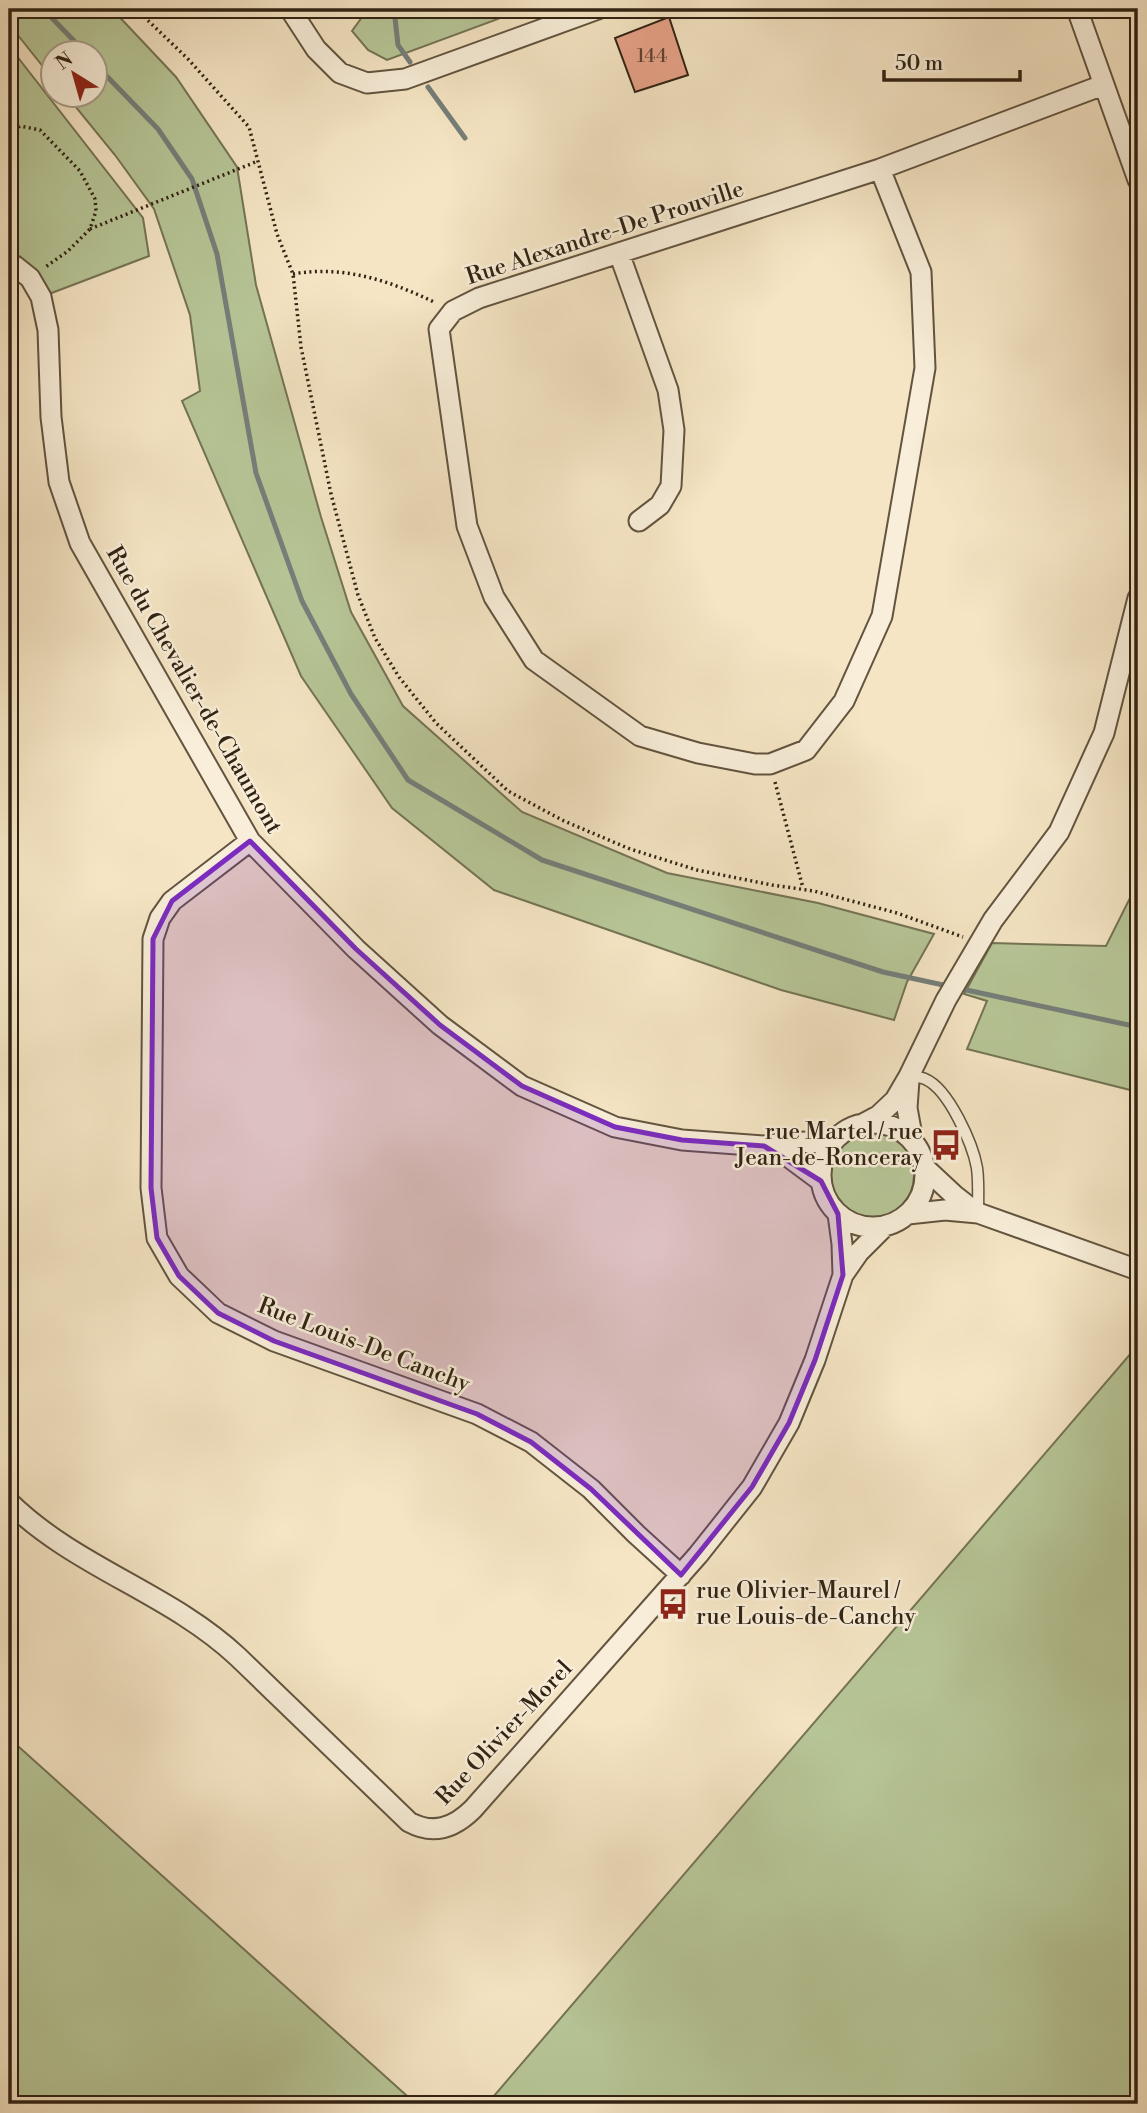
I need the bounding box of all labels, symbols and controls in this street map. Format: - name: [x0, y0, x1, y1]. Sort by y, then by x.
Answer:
- north arrow: [38, 38, 108, 108]
- scale bar: [884, 38, 1021, 82]
- house number: 144: [637, 44, 667, 68]
- text: N: [51, 47, 78, 75]
- text: 50 m: [895, 51, 943, 77]
- street label: Rue Alexandre-De Prouville: [463, 175, 747, 291]
- street label: Rue du Chevalier-de-Chaumont: [100, 541, 288, 839]
- place label: rue Martel / rue Jean-de-Ronceray: [734, 1118, 924, 1172]
- bus stop icon: rue Martel / rue Jean-de-Ronceray: [929, 1128, 963, 1162]
- street label: Rue Louis-De Canchy: [254, 1292, 475, 1399]
- place label: rue Olivier-Maurel / rue Louis-de-Canchy: [696, 1577, 916, 1631]
- bus stop icon: rue Olivier-Maurel / rue Louis-de-Canchy: [656, 1587, 690, 1621]
- street label: Rue Olivier-Morel: [430, 1655, 578, 1811]

